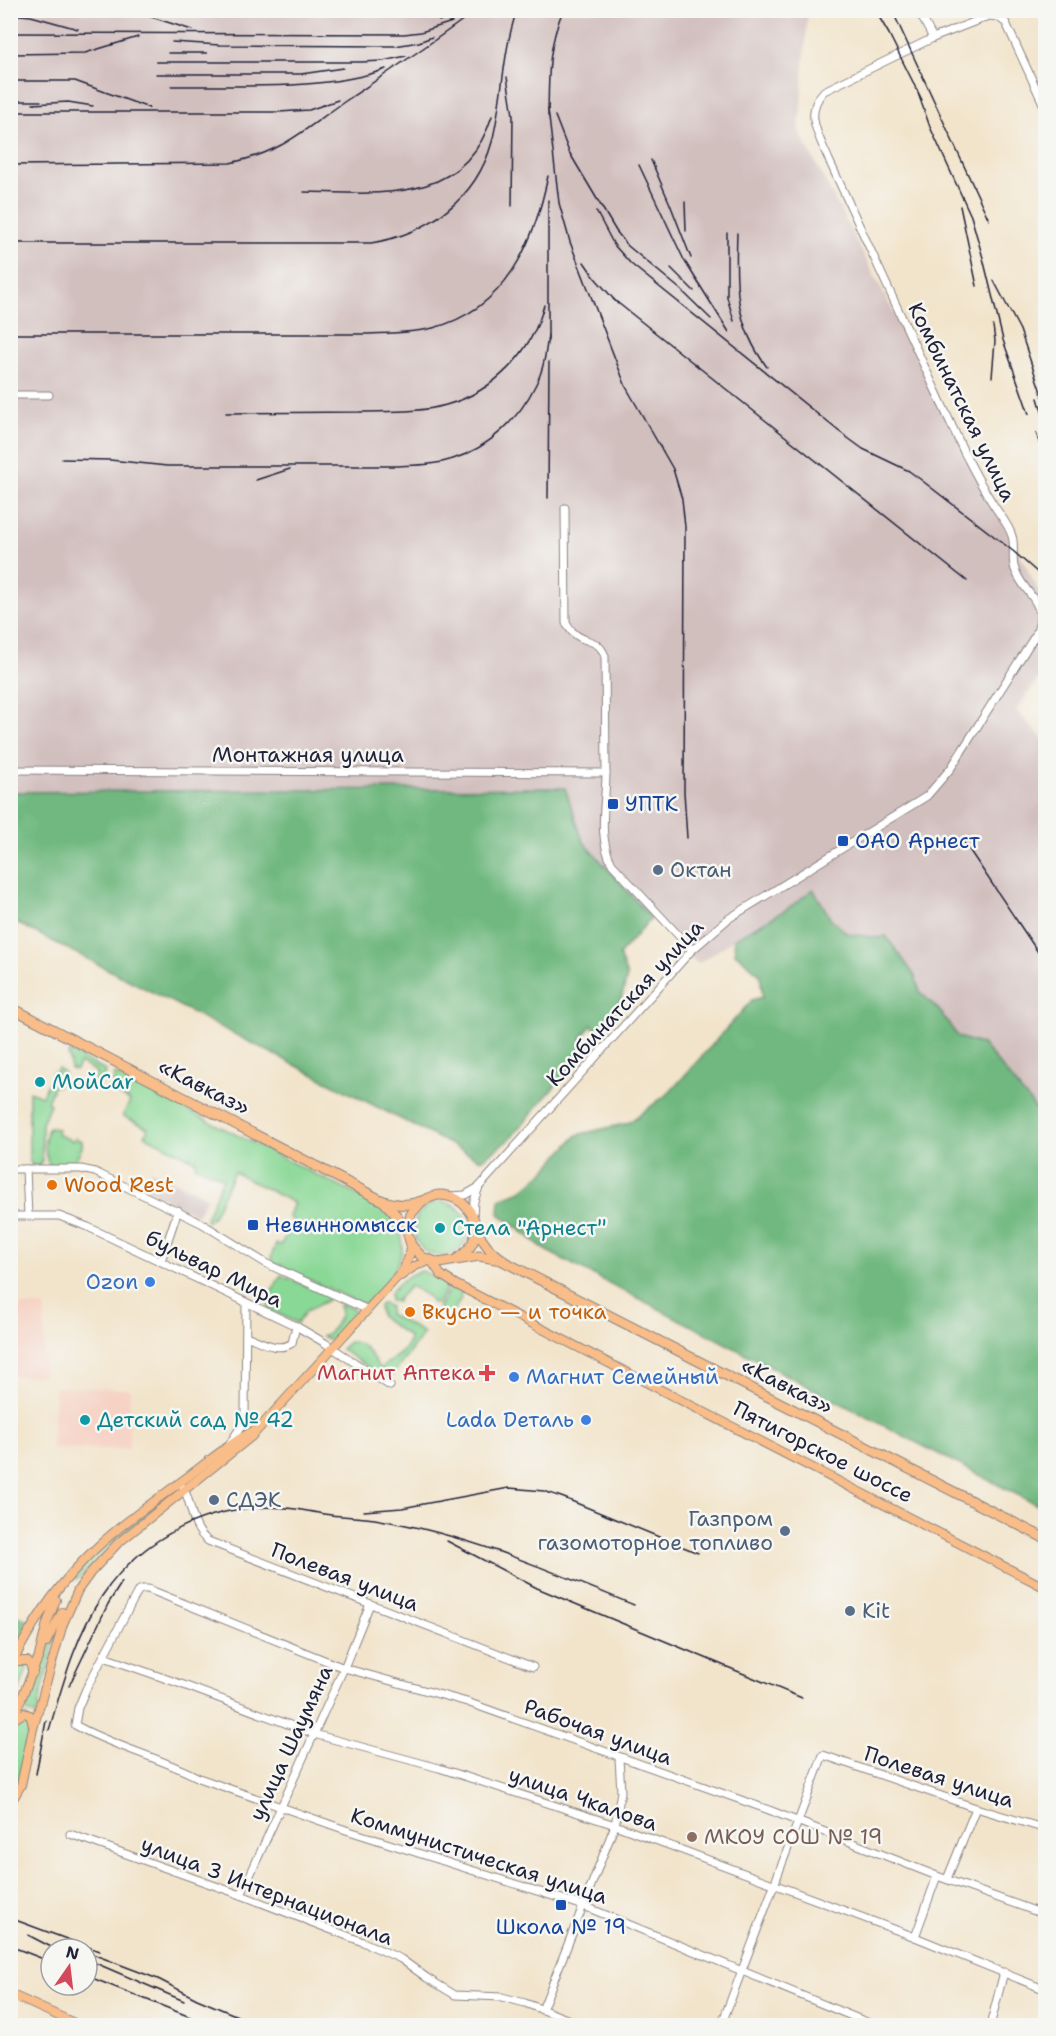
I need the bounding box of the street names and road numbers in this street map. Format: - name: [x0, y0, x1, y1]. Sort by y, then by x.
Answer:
- street label: Комбинатская улица: [902, 298, 1022, 506]
- street label: Монтажная улица: [212, 741, 404, 769]
- street label: Комбинатская улица: [540, 914, 710, 1092]
- street label: «Кавказ»: [154, 1052, 254, 1122]
- street label: бульвар Мира: [141, 1224, 287, 1314]
- street label: «Кавказ»: [737, 1351, 837, 1421]
- street label: Пятигорское шоссе: [728, 1395, 918, 1509]
- street label: Полевая улица: [267, 1536, 423, 1618]
- street label: улица Шаумяна: [243, 1661, 339, 1825]
- street label: Рабочая улица: [520, 1692, 676, 1772]
- street label: Полевая улица: [861, 1740, 1017, 1814]
- street label: улица Чкалова: [505, 1760, 661, 1838]
- street label: Коммунистическая улица: [347, 1801, 611, 1911]
- street label: улица 3 Интернационала: [137, 1830, 397, 1952]

